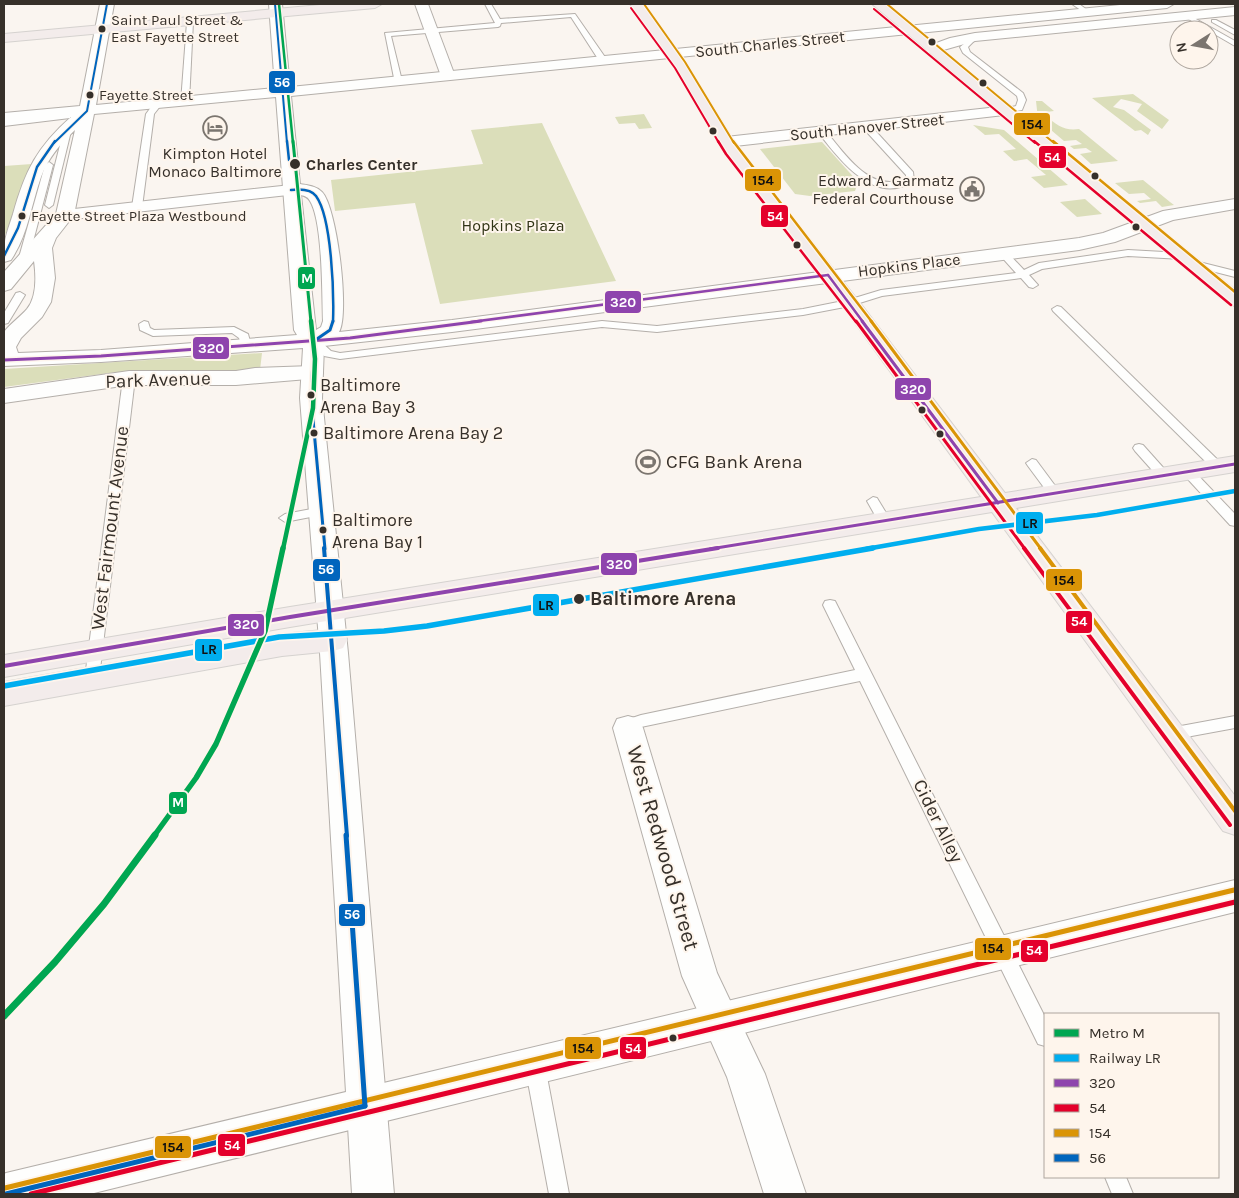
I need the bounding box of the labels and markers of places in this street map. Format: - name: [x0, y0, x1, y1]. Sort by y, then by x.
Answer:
- place label: Saint Paul Street & East Fayette Street: [111, 11, 243, 46]
- marker: Saint Paul Street & East Fayette Street: [97, 24, 107, 34]
- unlabelled marker: [927, 37, 937, 47]
- unlabelled marker: [978, 78, 988, 88]
- place label: Fayette Street: [99, 86, 194, 104]
- marker: Fayette Street: [85, 90, 95, 100]
- hotel icon: Kimpton Hotel Monaco Baltimore: [202, 115, 228, 141]
- unlabelled marker: [708, 126, 718, 136]
- place label: Kimpton Hotel Monaco Baltimore: [148, 144, 282, 181]
- place label: Charles Center: [306, 155, 418, 174]
- marker: Charles Center: [288, 157, 302, 171]
- place label: Edward A. Garmatz Federal Courthouse: [813, 171, 954, 208]
- unlabelled marker: [1090, 171, 1100, 181]
- public building icon: Edward A. Garmatz Federal Courthouse: [959, 176, 985, 202]
- place label: Fayette Street Plaza Westbound: [31, 207, 247, 225]
- marker: Fayette Street Plaza Westbound: [17, 211, 27, 221]
- unlabelled marker: [1131, 222, 1141, 232]
- unlabelled marker: [792, 240, 802, 250]
- place label: Baltimore Arena Bay 3: [320, 374, 416, 418]
- marker: Baltimore Arena Bay 3: [306, 390, 316, 400]
- unlabelled marker: [917, 405, 927, 415]
- place label: Baltimore Arena Bay 2: [323, 422, 503, 444]
- marker: Baltimore Arena Bay 2: [309, 428, 319, 438]
- unlabelled marker: [935, 429, 945, 439]
- sports icon: CFG Bank Arena: [635, 449, 661, 475]
- place label: CFG Bank Arena: [666, 451, 803, 473]
- place label: Baltimore Arena Bay 1: [332, 509, 423, 553]
- marker: Baltimore Arena Bay 1: [318, 525, 328, 535]
- place label: Baltimore Arena: [590, 588, 736, 610]
- marker: Baltimore Arena: [572, 592, 586, 606]
- unlabelled marker: [668, 1033, 678, 1043]

